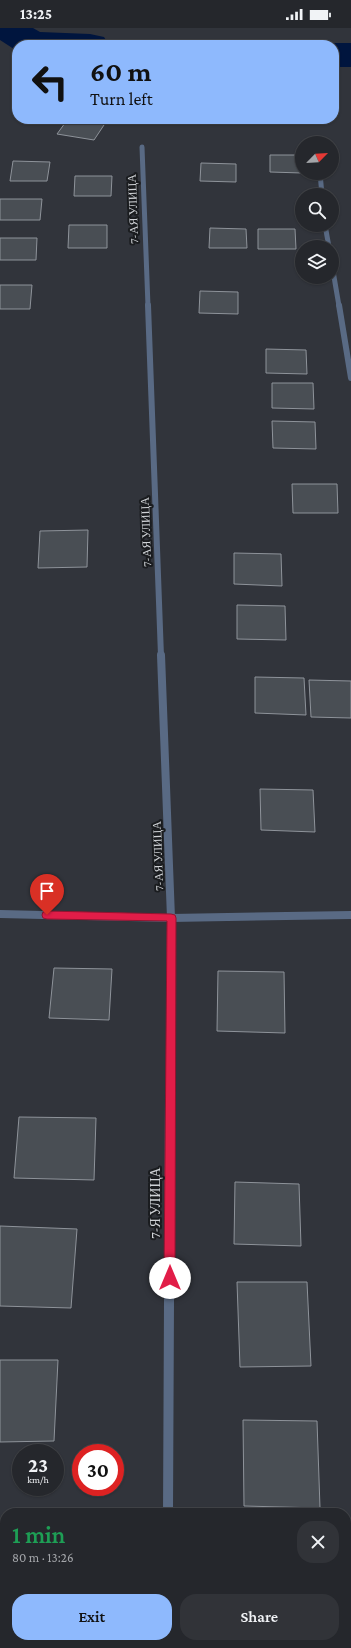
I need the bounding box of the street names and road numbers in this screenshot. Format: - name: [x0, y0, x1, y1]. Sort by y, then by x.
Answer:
- street label: 7-АЯ УЛИЦА: [125, 174, 141, 244]
- street label: 7-АЯ УЛИЦА: [138, 497, 154, 567]
- street label: 7-АЯ УЛИЦА: [150, 821, 166, 891]
- street label: 7-Я УЛИЦА: [147, 1166, 163, 1239]

